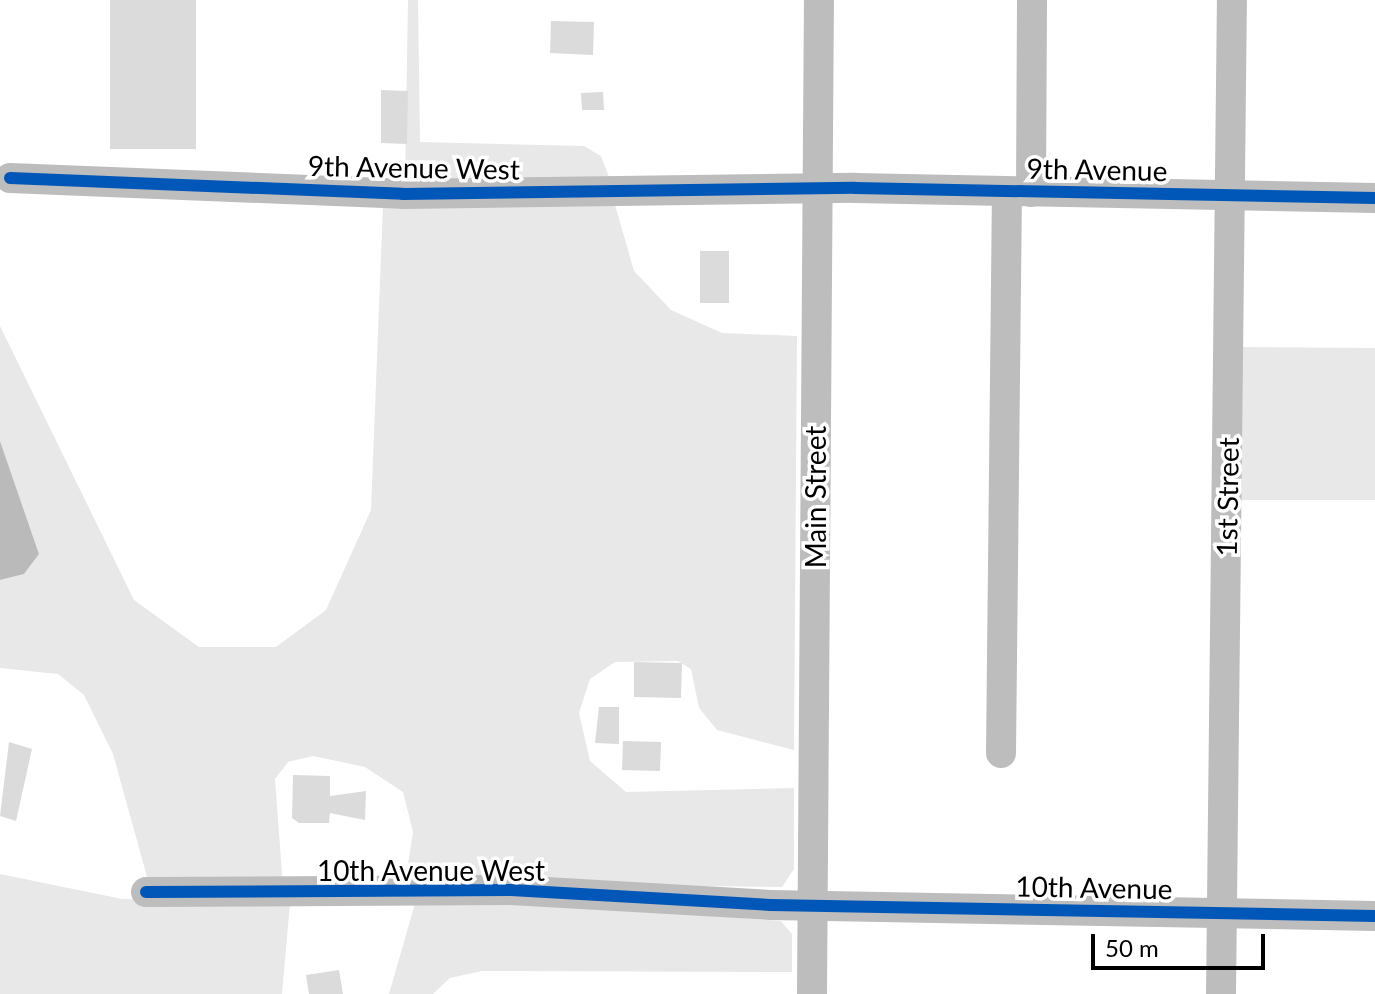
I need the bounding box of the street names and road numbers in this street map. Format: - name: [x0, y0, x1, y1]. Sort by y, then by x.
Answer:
- street label: 9th Avenue West: [307, 148, 521, 186]
- street label: 9th Avenue: [1026, 151, 1168, 187]
- street label: Main Street: [798, 426, 832, 568]
- street label: 1st Street: [1209, 437, 1245, 557]
- street label: 10th Avenue West: [316, 853, 546, 887]
- street label: 10th Avenue: [1015, 869, 1173, 905]

